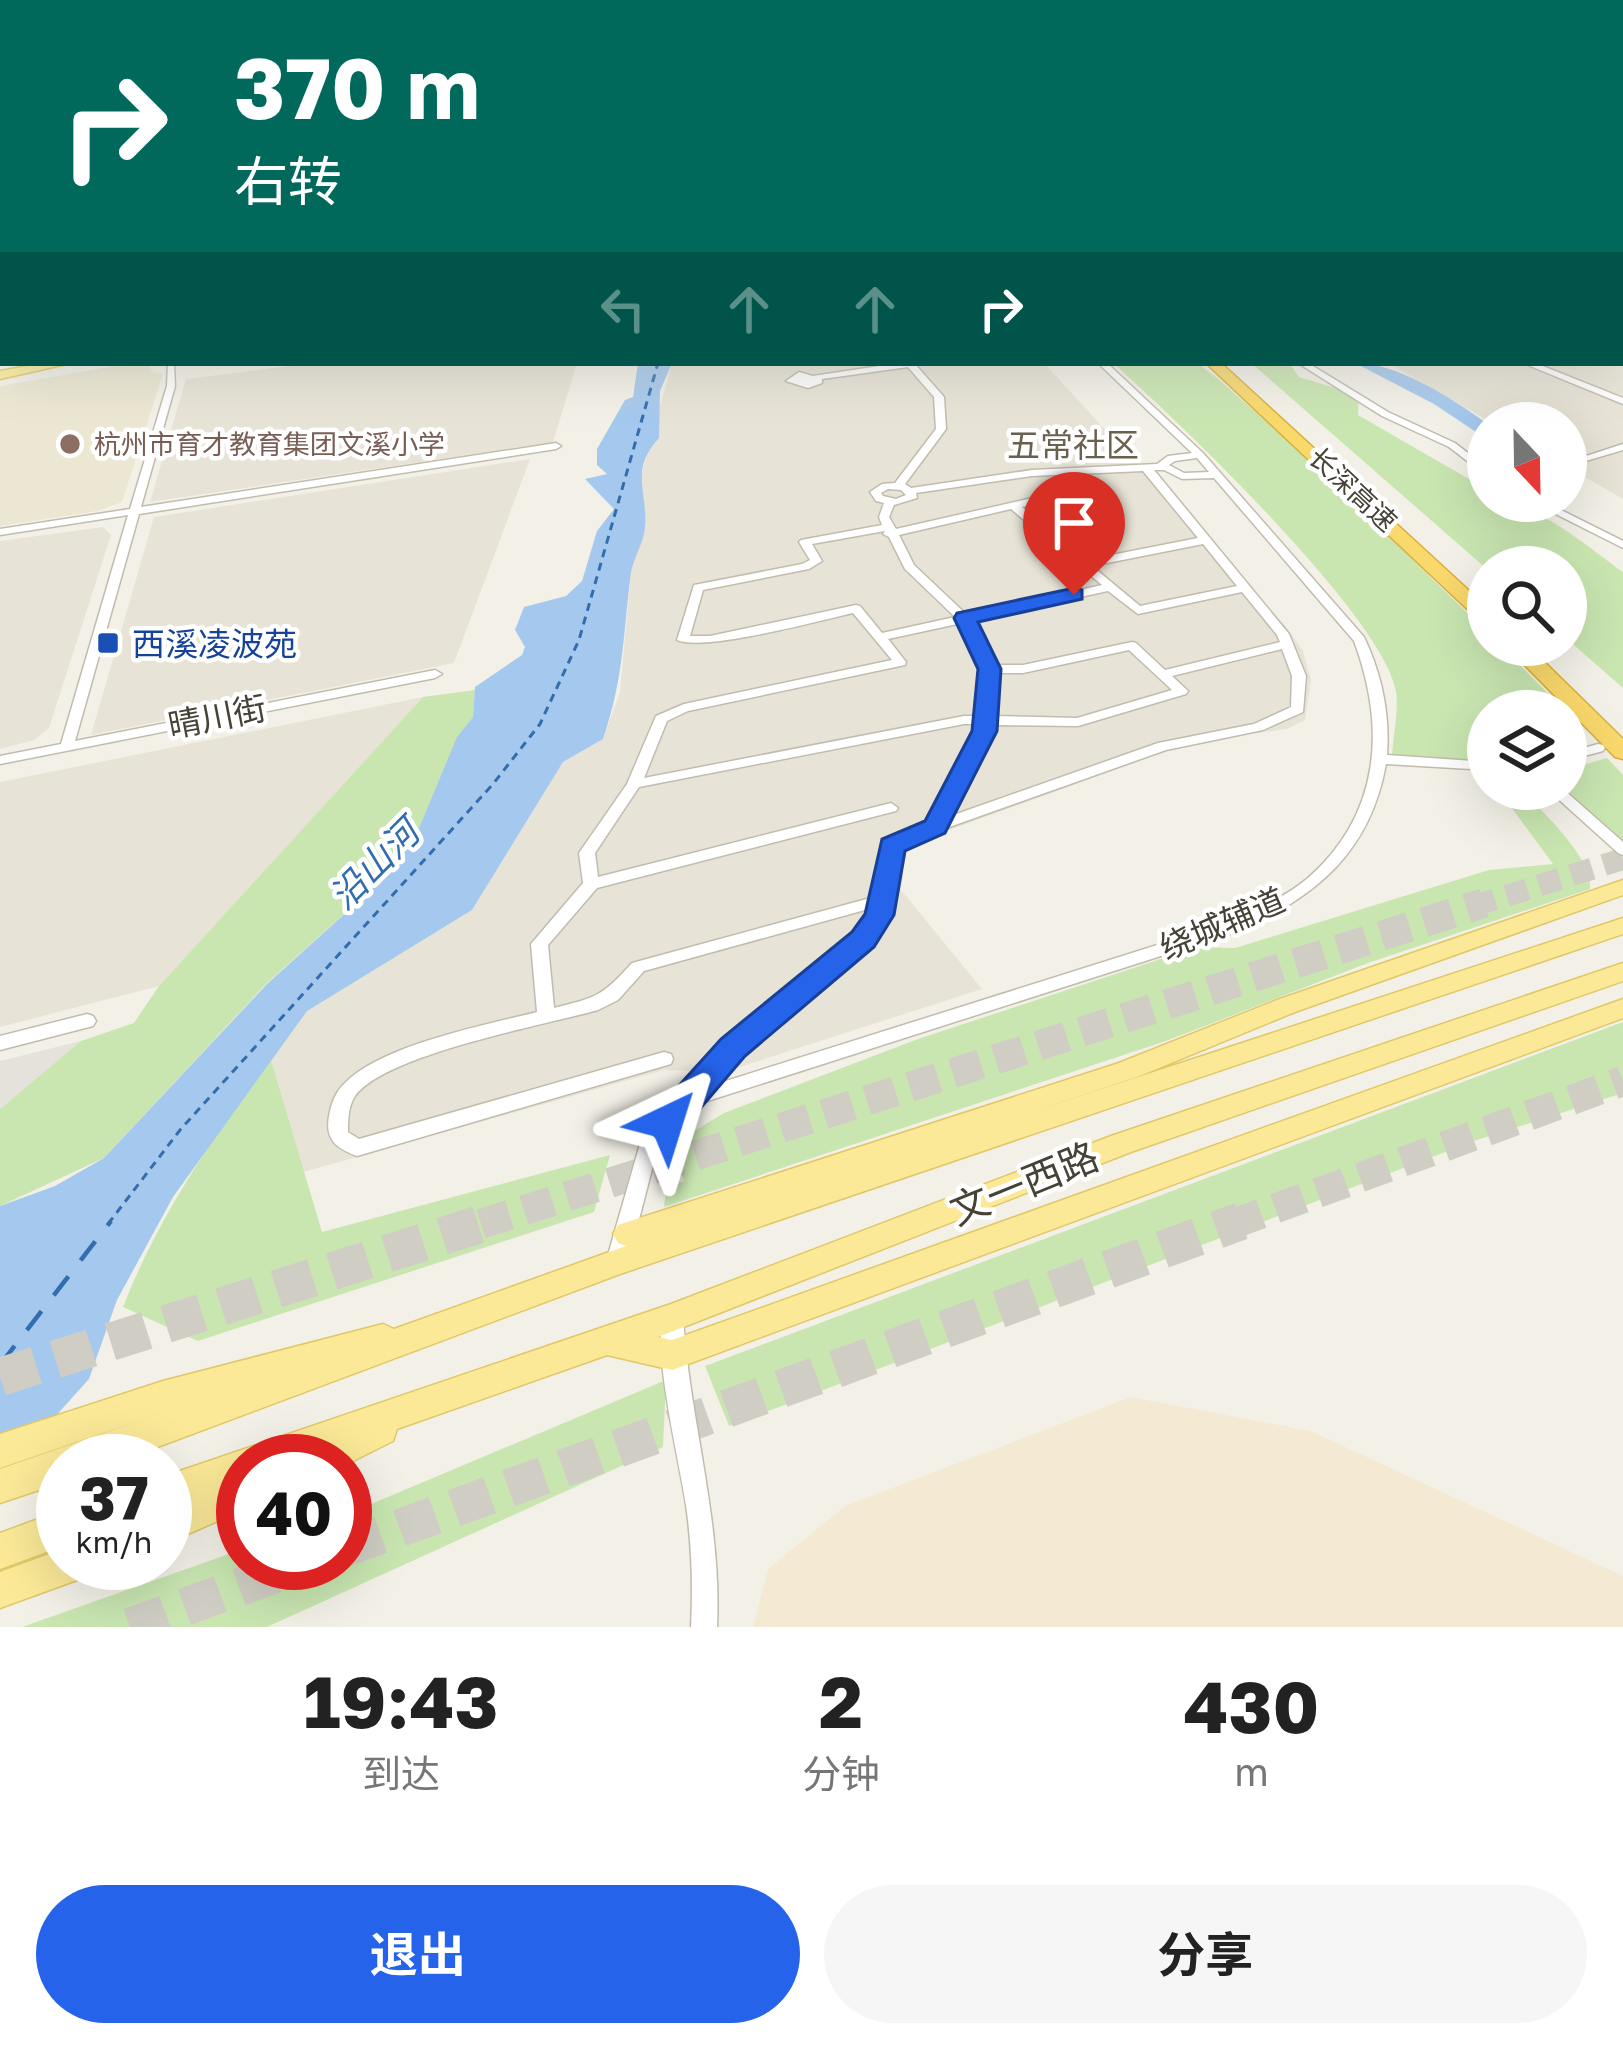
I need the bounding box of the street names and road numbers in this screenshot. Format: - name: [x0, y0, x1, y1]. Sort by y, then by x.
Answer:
- street label: 长深高速: [1303, 440, 1403, 538]
- street label: 晴川街: [165, 687, 269, 745]
- street label: 绕城辅道: [1154, 879, 1290, 967]
- street label: 文一西路: [943, 1132, 1105, 1234]

